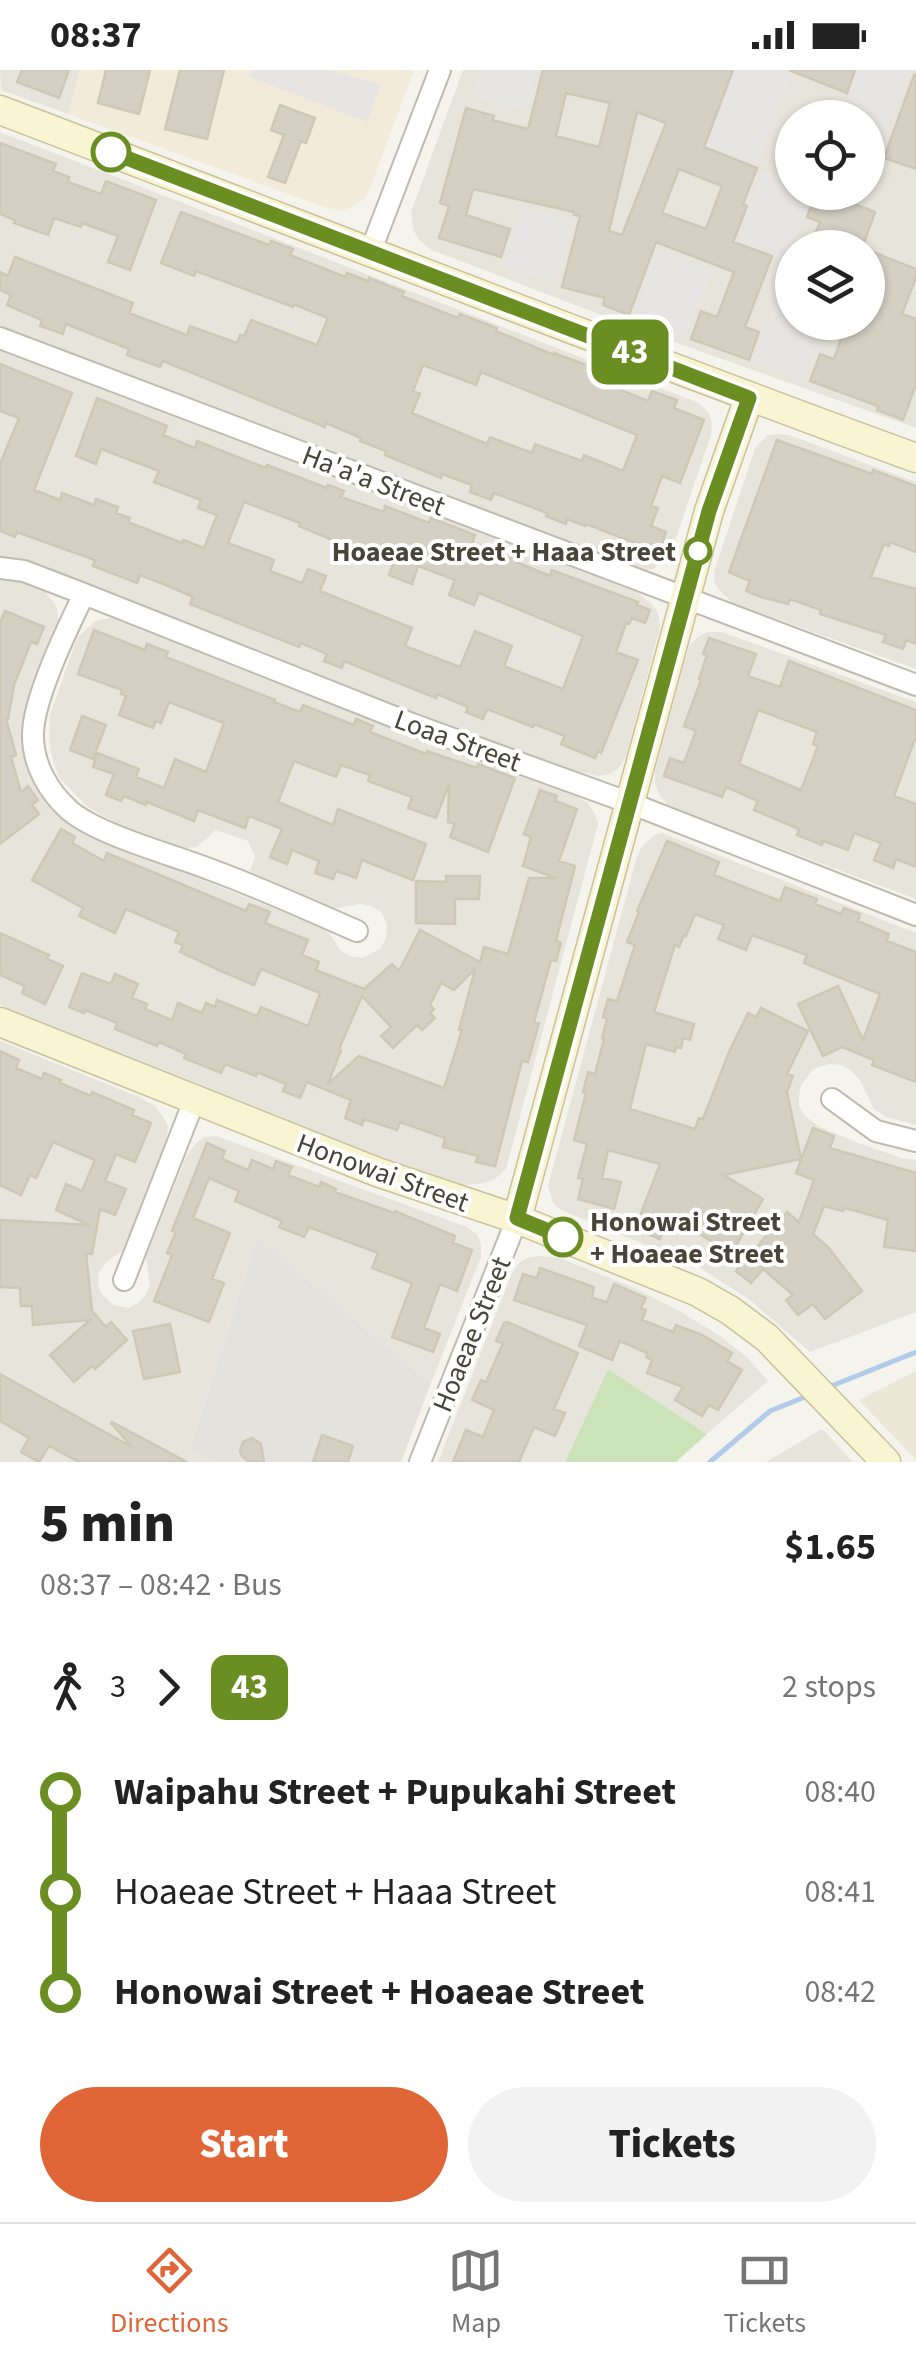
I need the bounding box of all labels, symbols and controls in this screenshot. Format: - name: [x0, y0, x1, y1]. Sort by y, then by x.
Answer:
- text: 08:37: [50, 8, 142, 62]
- map controls: [775, 100, 885, 340]
- button: locate: [775, 100, 885, 210]
- unlabelled marker: [92, 133, 130, 171]
- button: layers: [775, 230, 885, 340]
- line badge: 43: [585, 320, 675, 384]
- text: 43: [612, 327, 648, 377]
- street label: Ha'a'a Street: [296, 435, 451, 527]
- place label: Hoaeae Street + Haaa Street: [332, 532, 676, 572]
- marker: Hoaeae Street + Haaa Street: [685, 538, 711, 564]
- street label: Loaa Street: [389, 700, 527, 782]
- street label: Honowai Street: [291, 1123, 475, 1223]
- place label: Honowai Street + Hoaeae Street: [590, 1202, 784, 1274]
- marker: Honowai Street + Hoaeae Street: [544, 1218, 582, 1256]
- street label: Hoaeae Street: [423, 1250, 521, 1418]
- text: 5 min: [40, 1485, 175, 1563]
- text: $1.65: [784, 1520, 876, 1574]
- text: 08:37 – 08:42 · Bus: [40, 1562, 282, 1608]
- icon: walk: [40, 1660, 95, 1715]
- icon: forward: [141, 1660, 196, 1715]
- text: 43: [231, 1662, 268, 1712]
- text: 3: [110, 1664, 126, 1710]
- text: 2 stops: [782, 1664, 876, 1710]
- text: Waipahu Street + Pupukahi Street: [114, 1765, 676, 1819]
- text: 08:40: [804, 1769, 876, 1815]
- text: Hoaeae Street + Haaa Street: [114, 1865, 556, 1919]
- text: 08:41: [804, 1869, 876, 1915]
- text: Honowai Street + Hoaeae Street: [114, 1965, 644, 2019]
- text: 08:42: [804, 1969, 876, 2015]
- button: Start: [40, 2087, 448, 2202]
- button: Tickets: [468, 2087, 876, 2202]
- tab: Directions: [110, 2243, 228, 2343]
- tab: Map: [448, 2243, 503, 2343]
- tab: Tickets: [723, 2243, 806, 2343]

